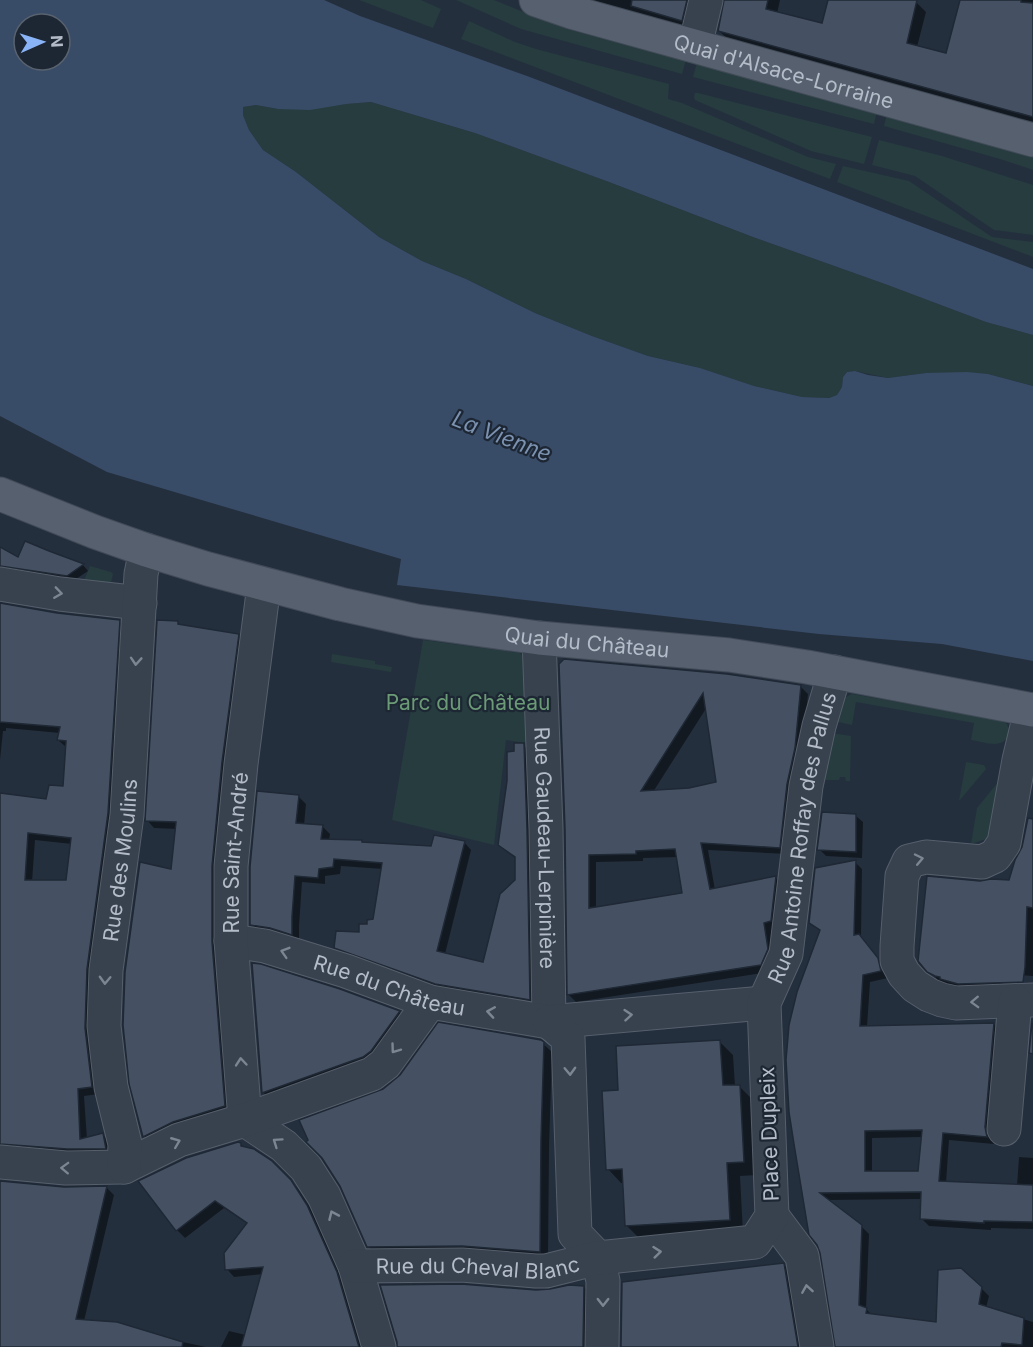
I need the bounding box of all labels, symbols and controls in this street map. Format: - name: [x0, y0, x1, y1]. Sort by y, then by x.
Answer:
- north arrow: [12, 12, 72, 72]
- street label: Quai d'Alsace-Lorraine: [671, 29, 897, 113]
- text: N: [47, 35, 67, 48]
- water label: La Vienne: [449, 405, 555, 467]
- one-way arrow: [53, 587, 62, 599]
- street label: Quai du Château: [503, 621, 670, 662]
- one-way arrow: [130, 657, 143, 666]
- street label: Rue Antoine Roffay des Pallus: [762, 689, 841, 987]
- park label: Parc du Château: [386, 690, 550, 715]
- street label: Rue Gaudeau-Lerpinière: [530, 726, 561, 969]
- street label: Rue Saint-André: [219, 771, 253, 933]
- street label: Rue des Moulins: [97, 778, 142, 943]
- one-way arrow: [914, 853, 924, 866]
- one-way arrow: [280, 947, 290, 959]
- street label: Rue du Château: [311, 949, 467, 1020]
- one-way arrow: [99, 976, 112, 985]
- one-way arrow: [970, 996, 979, 1009]
- one-way arrow: [487, 1007, 496, 1019]
- one-way arrow: [624, 1009, 633, 1022]
- one-way arrow: [392, 1043, 403, 1054]
- one-way arrow: [234, 1058, 247, 1067]
- street label: Place Dupleix: [754, 1066, 784, 1202]
- one-way arrow: [563, 1067, 576, 1076]
- one-way arrow: [170, 1137, 181, 1149]
- one-way arrow: [273, 1138, 284, 1149]
- one-way arrow: [61, 1161, 70, 1174]
- one-way arrow: [328, 1211, 340, 1222]
- one-way arrow: [652, 1246, 661, 1259]
- street label: Rue du Cheval Blanc: [376, 1251, 582, 1284]
- one-way arrow: [802, 1285, 814, 1294]
- one-way arrow: [596, 1298, 609, 1307]

